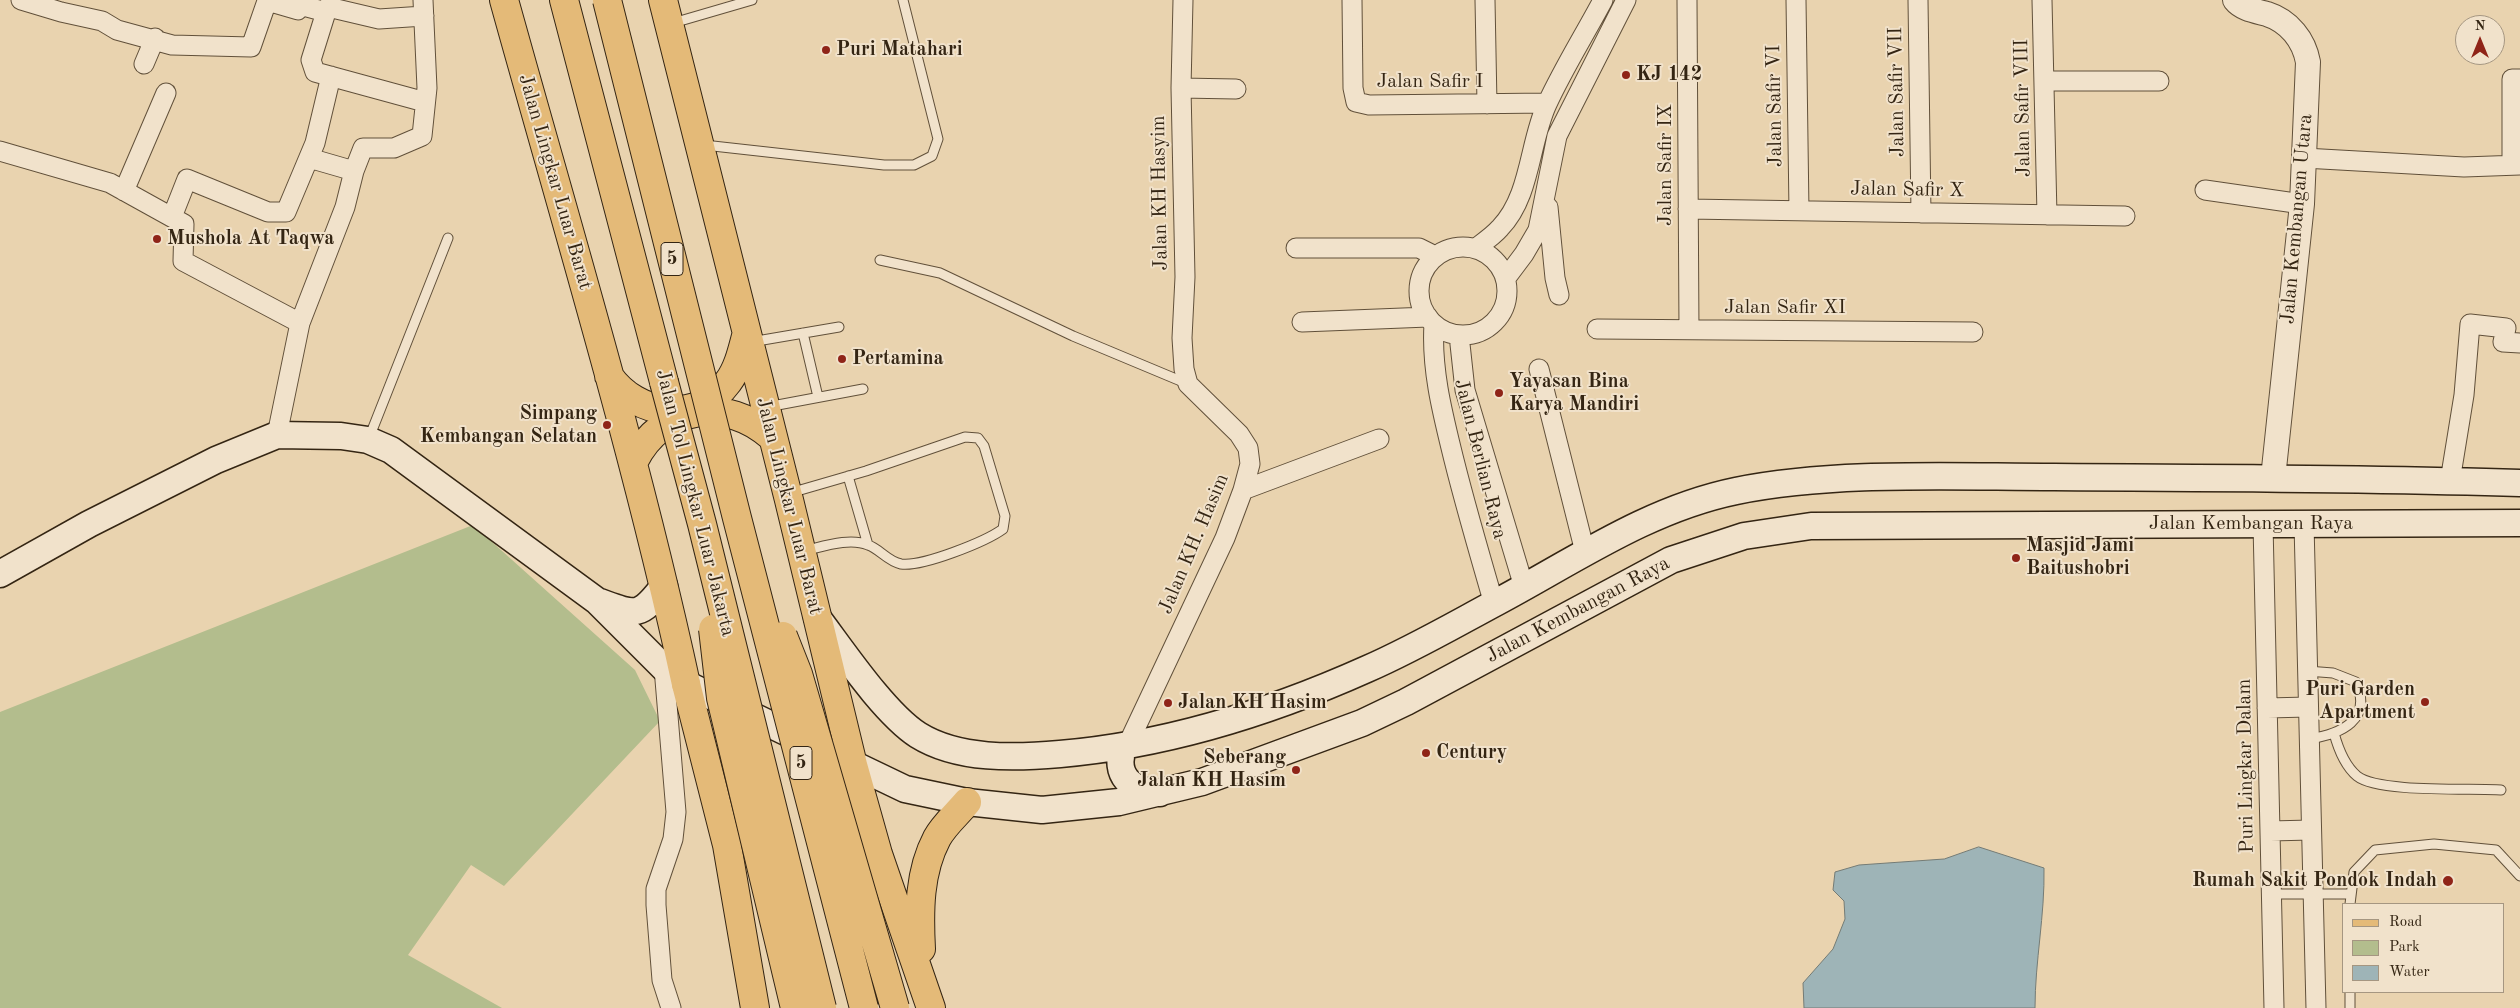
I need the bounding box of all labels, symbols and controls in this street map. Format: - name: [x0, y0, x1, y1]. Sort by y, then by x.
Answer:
- north arrow: [2455, 15, 2505, 65]
- text: N: [2475, 19, 2485, 33]
- street label: Jalan Safir VII: [1884, 27, 1910, 157]
- place label: Puri Matahari: [836, 38, 963, 62]
- street label: Jalan Safir VIII: [2010, 39, 2036, 177]
- marker: Puri Matahari: [820, 44, 832, 56]
- street label: Jalan Safir VI: [1762, 45, 1788, 167]
- place label: KJ 142: [1636, 63, 1702, 87]
- marker: KJ 142: [1620, 69, 1632, 81]
- street label: Jalan Safir I: [1377, 70, 1483, 94]
- street label: Jalan Lingkar Luar Barat: [513, 71, 597, 293]
- street label: Jalan Safir IX: [1654, 104, 1678, 226]
- street label: Jalan Kembangan Utara: [2276, 113, 2318, 325]
- street label: Jalan KH Hasyim: [1147, 115, 1173, 271]
- street label: Jalan Safir X: [1850, 177, 1964, 203]
- place label: Mushola At Taqwa: [167, 227, 334, 251]
- marker: Mushola At Taqwa: [151, 233, 163, 245]
- road number: 5: [661, 242, 683, 276]
- street label: Jalan Safir XI: [1724, 296, 1846, 320]
- place label: Pertamina: [852, 347, 944, 371]
- marker: Pertamina: [836, 353, 848, 365]
- street label: Jalan Tol Lingkar Luar Jakarta: [650, 367, 740, 639]
- place label: Yayasan Bina Karya Mandiri: [1509, 370, 1639, 417]
- street label: Jalan Berlian Raya: [1448, 376, 1512, 542]
- marker: Yayasan Bina Karya Mandiri: [1493, 387, 1505, 399]
- street label: Jalan Lingkar Luar Barat: [750, 395, 828, 617]
- place label: Simpang Kembangan Selatan: [420, 402, 597, 449]
- marker: Simpang Kembangan Selatan: [601, 419, 613, 431]
- street label: Jalan KH. Hasim: [1154, 470, 1234, 618]
- street label: Jalan Kembangan Raya: [2149, 512, 2353, 536]
- place label: Masjid Jami Baitushobri: [2026, 534, 2134, 581]
- street label: Jalan Kembangan Raya: [1482, 551, 1674, 669]
- marker: Masjid Jami Baitushobri: [2010, 552, 2022, 564]
- place label: Puri Garden Apartment: [2305, 678, 2415, 725]
- street label: Puri Lingkar Dalam: [2232, 679, 2260, 853]
- place label: Jalan KH Hasim: [1178, 691, 1327, 715]
- marker: Puri Garden Apartment: [2419, 696, 2431, 708]
- marker: Jalan KH Hasim: [1162, 697, 1174, 709]
- place label: Century: [1436, 741, 1507, 765]
- road number: 5: [790, 746, 812, 780]
- place label: Seberang Jalan KH Hasim: [1137, 746, 1286, 793]
- marker: Century: [1420, 747, 1432, 759]
- marker: Seberang Jalan KH Hasim: [1290, 764, 1302, 776]
- place label: Rumah Sakit Pondok Indah: [2192, 869, 2437, 893]
- marker: Rumah Sakit Pondok Indah: [2441, 874, 2455, 888]
- legend: [2342, 903, 2505, 993]
- text: Road: [2389, 915, 2422, 930]
- text: Park: [2389, 940, 2420, 955]
- text: Water: [2389, 965, 2430, 980]

